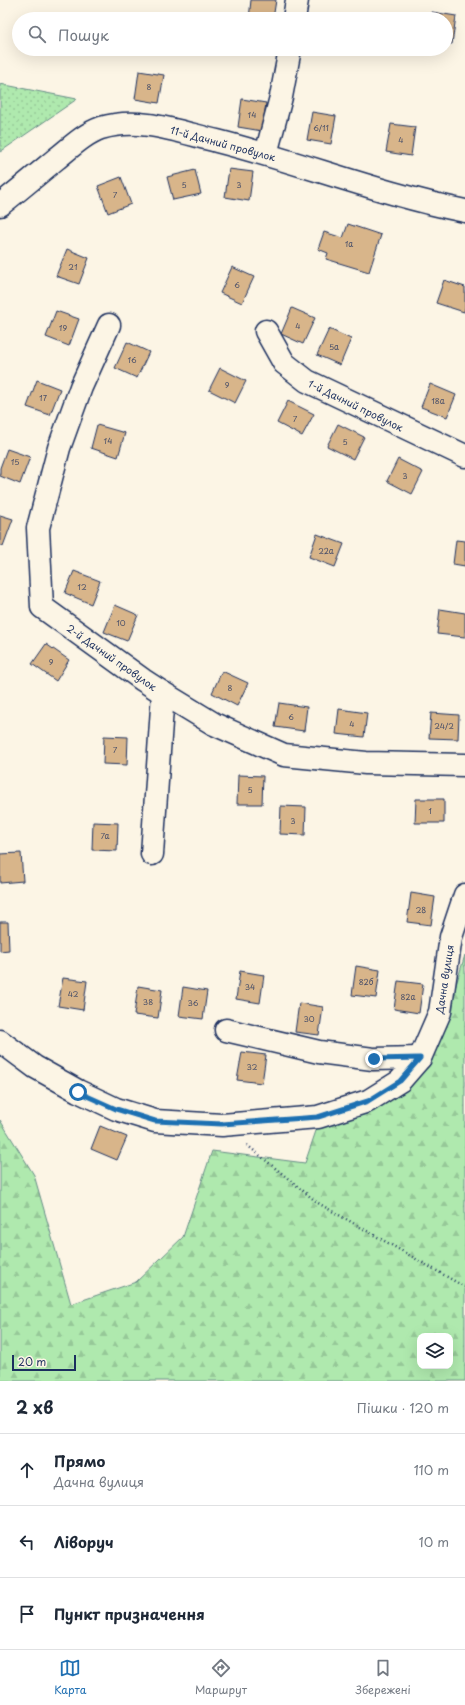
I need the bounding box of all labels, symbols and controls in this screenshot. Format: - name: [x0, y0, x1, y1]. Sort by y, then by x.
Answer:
- search box: [12, 12, 453, 56]
- icon: search: [26, 23, 48, 45]
- text: Пошук: [58, 23, 109, 46]
- house number: 8: [147, 81, 152, 93]
- house number: 14: [248, 109, 256, 121]
- street label: 11-й Дачний провулок: [169, 122, 277, 165]
- house number: 6/11: [313, 122, 329, 134]
- house number: 4: [398, 134, 404, 146]
- house number: 5: [181, 179, 187, 191]
- house number: 3: [236, 179, 242, 191]
- house number: 7: [113, 189, 118, 201]
- house number: 1а: [345, 238, 353, 250]
- house number: 21: [68, 261, 78, 273]
- house number: 6: [234, 279, 240, 291]
- house number: 4: [295, 320, 301, 332]
- house number: 19: [59, 322, 67, 334]
- house number: 5а: [329, 341, 339, 353]
- house number: 16: [127, 354, 137, 366]
- street label: 1-й Дачний провулок: [305, 375, 406, 436]
- house number: 9: [225, 379, 230, 391]
- house number: 17: [39, 392, 48, 404]
- house number: 18а: [431, 395, 445, 407]
- house number: 7: [293, 413, 298, 425]
- house number: 14: [104, 435, 112, 447]
- house number: 5: [342, 436, 348, 448]
- house number: 15: [11, 456, 19, 468]
- house number: 3: [402, 470, 408, 482]
- house number: 22а: [318, 545, 334, 557]
- house number: 12: [77, 581, 87, 593]
- house number: 10: [116, 617, 126, 629]
- street label: 2-й Дачний провулок: [63, 620, 160, 695]
- house number: 9: [49, 656, 54, 668]
- house number: 8: [228, 682, 233, 694]
- house number: 6: [288, 711, 294, 723]
- house number: 4: [349, 718, 355, 730]
- house number: 24/2: [434, 720, 454, 732]
- house number: 7: [113, 744, 118, 756]
- house number: 5: [247, 784, 253, 796]
- house number: 1: [428, 805, 432, 817]
- house number: 3: [290, 815, 296, 827]
- house number: 7а: [100, 830, 110, 842]
- house number: 28: [416, 904, 426, 916]
- street label: Дачна вулиця: [431, 944, 457, 1015]
- house number: 82б: [359, 976, 374, 988]
- house number: 34: [245, 981, 255, 993]
- house number: 42: [68, 988, 79, 1000]
- house number: 82а: [401, 991, 415, 1003]
- house number: 38: [143, 996, 153, 1008]
- house number: 36: [188, 997, 199, 1009]
- house number: 30: [303, 1013, 315, 1025]
- route end: [365, 1050, 383, 1068]
- house number: 32: [247, 1061, 258, 1073]
- route start: [69, 1083, 87, 1101]
- map controls: [417, 1333, 453, 1369]
- button: layers: [417, 1333, 453, 1369]
- scale bar: [12, 1353, 76, 1372]
- text: 20 m: [18, 1353, 46, 1370]
- text: 2 хв: [16, 1394, 53, 1420]
- text: Пішки · 120 m: [357, 1398, 449, 1417]
- text: Прямо: [54, 1449, 105, 1472]
- icon: ahead: [16, 1459, 38, 1481]
- text: 110 m: [414, 1460, 449, 1479]
- text: Дачна вулиця: [54, 1472, 144, 1491]
- text: Ліворуч: [54, 1530, 114, 1553]
- icon: left: [16, 1531, 38, 1553]
- text: 10 m: [419, 1532, 449, 1551]
- text: Пункт призначення: [54, 1602, 205, 1625]
- icon: arrive: [16, 1603, 38, 1625]
- tab: Карта: [54, 1657, 87, 1698]
- tab: Маршрут: [195, 1657, 247, 1698]
- tab: Збережені: [355, 1657, 411, 1698]

